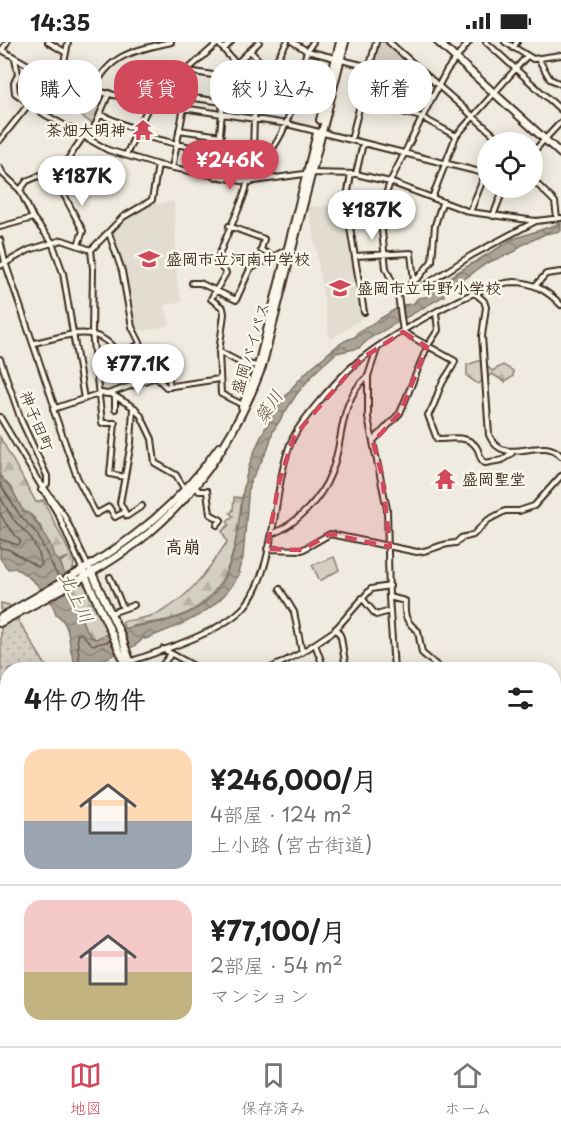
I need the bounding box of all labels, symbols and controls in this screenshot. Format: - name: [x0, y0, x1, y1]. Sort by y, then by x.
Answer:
- text: 14:35: [30, 5, 90, 38]
- chip: 購入: [18, 60, 102, 114]
- chip: 賃貸: [114, 60, 198, 114]
- chip: 絞り込み: [210, 60, 336, 114]
- chip: 新着: [348, 60, 432, 114]
- place label: 茶畑大明神: [46, 117, 126, 141]
- temple icon: 茶畑大明神: [131, 118, 155, 142]
- map controls: [477, 132, 543, 198]
- button: locate: [477, 132, 543, 198]
- pin: ¥246K: [188, 140, 272, 191]
- text: ¥246K: [196, 144, 264, 174]
- pin: ¥187K: [40, 156, 124, 207]
- text: ¥187K: [52, 160, 112, 190]
- pin: ¥187K: [330, 190, 414, 241]
- text: ¥187K: [342, 194, 402, 224]
- place label: 盛岡市立河南中学校: [166, 246, 310, 270]
- school or university icon: 盛岡市立河南中学校: [137, 247, 161, 271]
- place label: 盛岡市立中野小学校: [357, 275, 501, 299]
- school or university icon: 盛岡市立中野小学校: [328, 276, 352, 300]
- street label: 盛岡バイパス: [224, 298, 275, 397]
- pin: ¥77.1K: [89, 344, 187, 395]
- text: ¥77.1K: [106, 348, 170, 378]
- water label: 簗川: [247, 384, 289, 429]
- street label: 神子田町: [15, 386, 61, 455]
- place label: 盛岡聖堂: [462, 466, 526, 490]
- temple icon: 盛岡聖堂: [433, 467, 457, 491]
- district label: 高崩: [165, 532, 201, 559]
- water label: 北上川: [53, 567, 101, 628]
- text: 4件の物件: [24, 679, 146, 718]
- icon: filters: [504, 682, 537, 715]
- text: ¥246,000/月: [210, 760, 378, 799]
- icon: home: [72, 773, 144, 845]
- text: 4部屋 · 124 m²: [210, 799, 352, 829]
- text: 上小路 (宮古街道): [210, 829, 372, 859]
- text: ¥77,100/月: [210, 911, 346, 950]
- icon: home: [72, 924, 144, 996]
- text: 2部屋 · 54 m²: [210, 950, 343, 980]
- text: マンション: [210, 980, 309, 1010]
- tab: 地図: [69, 1059, 102, 1119]
- tab: 保存済み: [241, 1059, 305, 1119]
- tab: ホーム: [444, 1059, 492, 1119]

